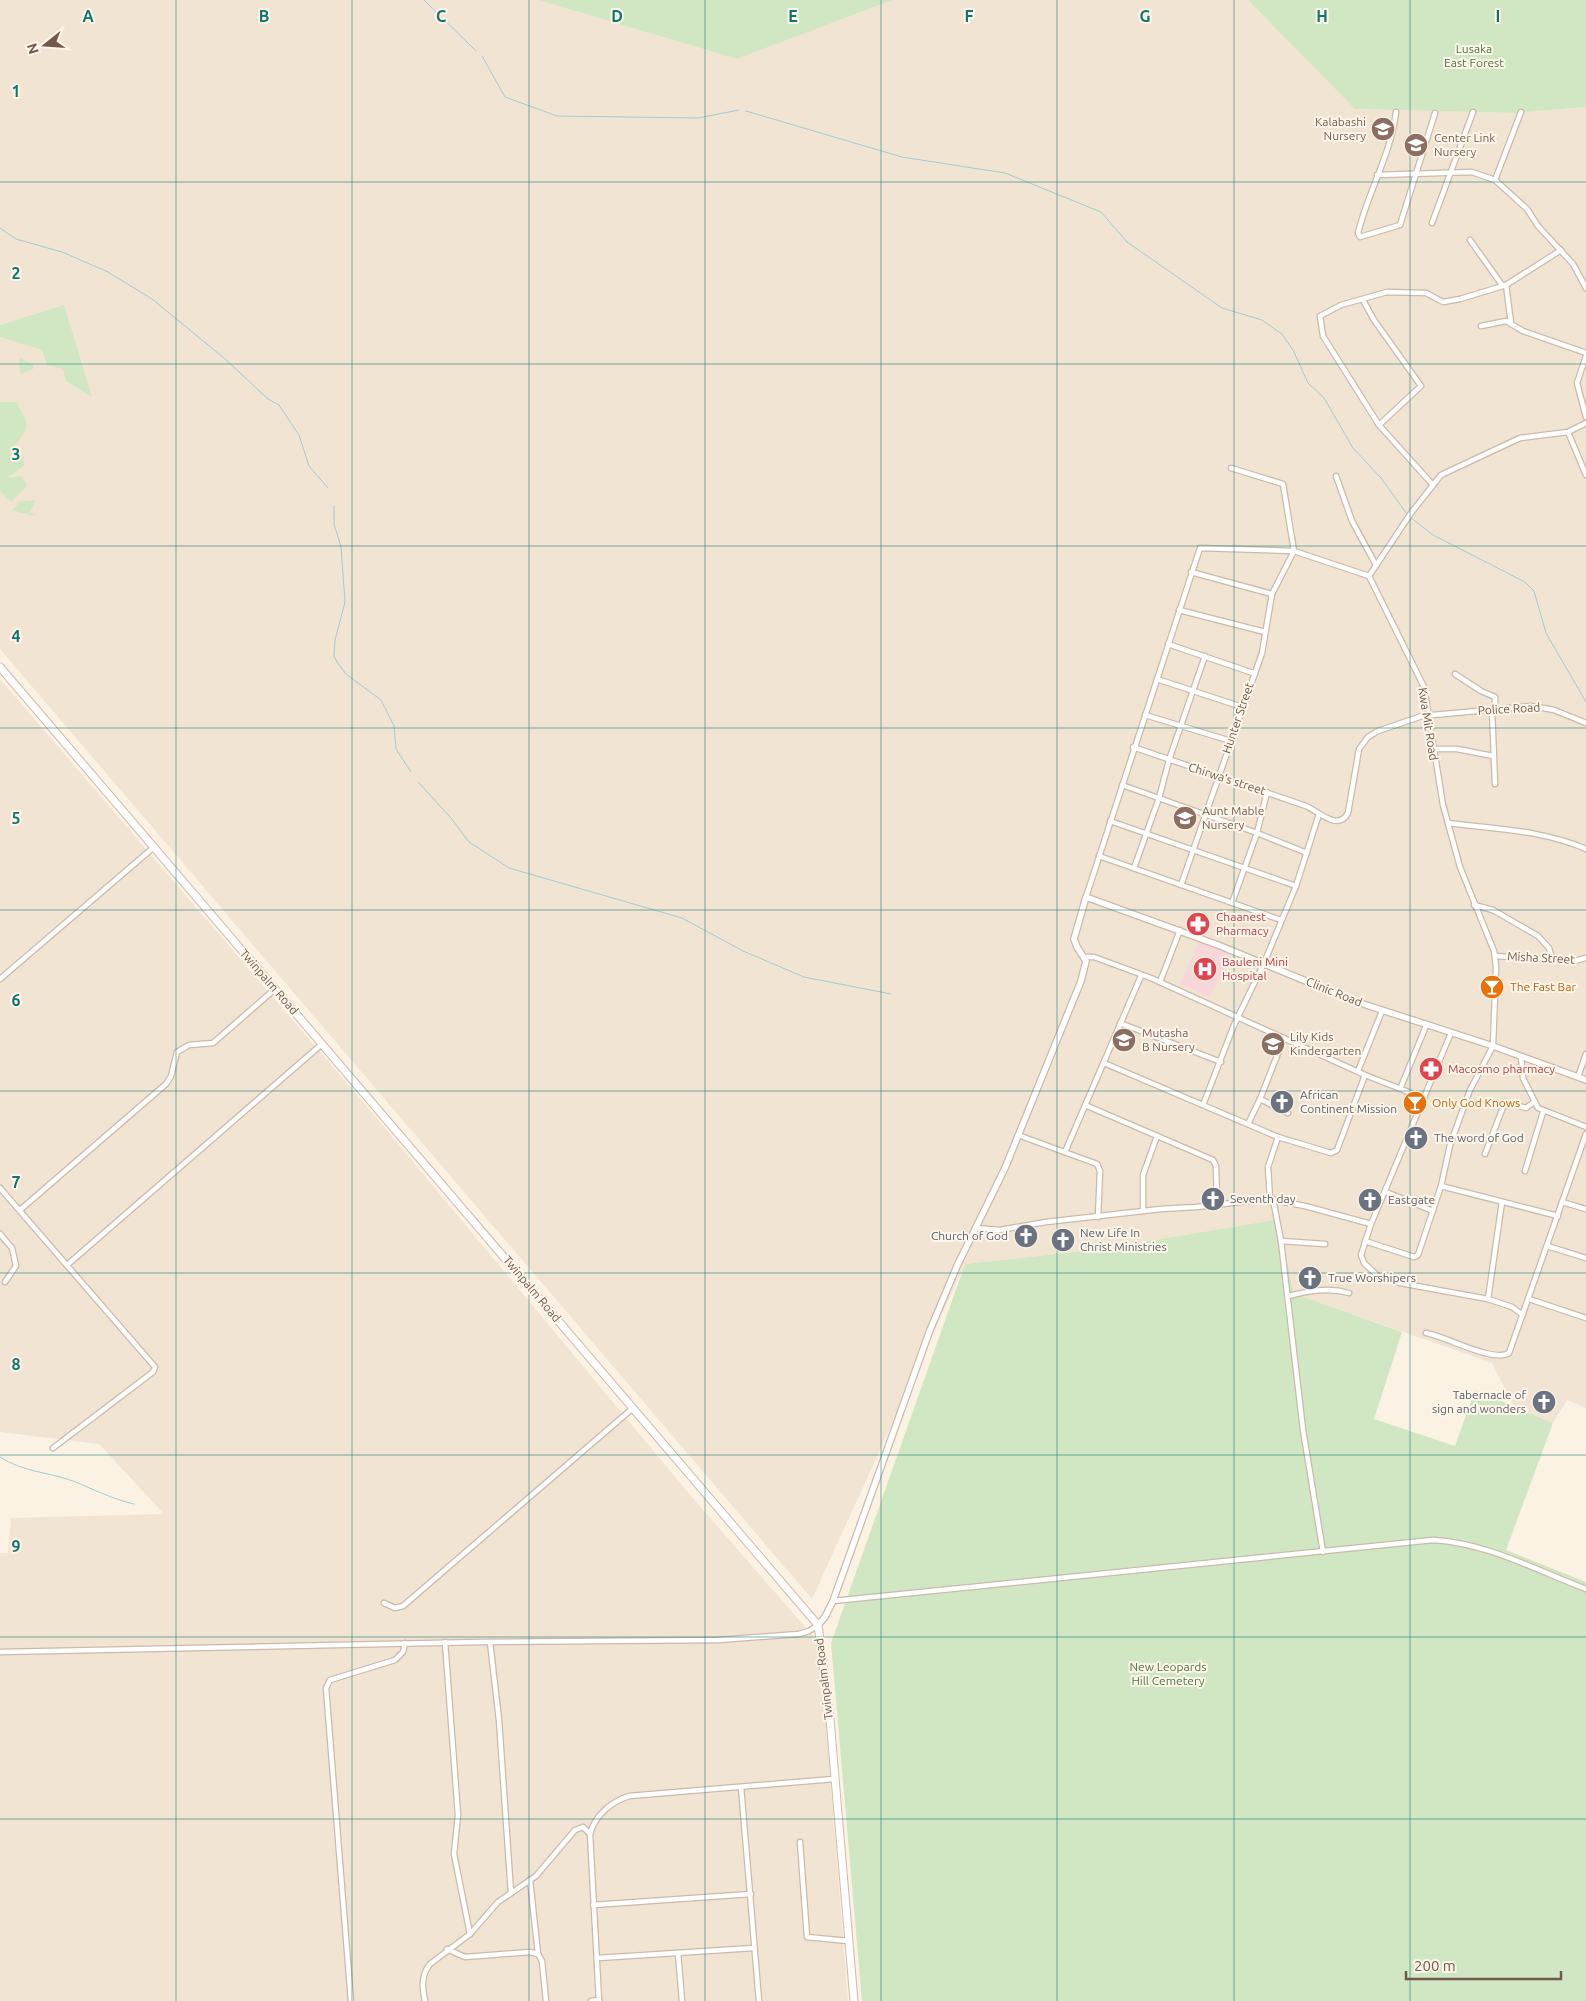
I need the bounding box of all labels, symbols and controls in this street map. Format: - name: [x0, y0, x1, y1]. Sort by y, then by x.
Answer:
- text: A: [82, 7, 94, 25]
- text: B: [259, 7, 269, 25]
- text: C: [436, 7, 446, 25]
- text: D: [611, 7, 623, 25]
- text: E: [788, 7, 798, 25]
- text: F: [965, 7, 974, 25]
- text: G: [1139, 7, 1151, 25]
- text: H: [1316, 7, 1328, 25]
- text: I: [1496, 7, 1500, 25]
- north arrow: [20, 20, 70, 70]
- text: N: [23, 41, 42, 56]
- park label: Lusaka East Forest: [1444, 42, 1504, 69]
- text: 1: [11, 82, 21, 100]
- place label: Kalabashi Nursery: [1315, 115, 1366, 142]
- school or university icon: Kalabashi Nursery: [1370, 116, 1396, 142]
- place label: Center Link Nursery: [1434, 131, 1495, 158]
- school or university icon: Center Link Nursery: [1403, 132, 1429, 158]
- text: 2: [11, 264, 21, 282]
- text: 3: [11, 445, 21, 463]
- text: 4: [11, 627, 21, 645]
- street label: Hunter Street: [1219, 680, 1256, 755]
- street label: Kwa Mit Road: [1416, 687, 1441, 761]
- street label: Police Road: [1477, 700, 1541, 717]
- street label: Chirwa’s street: [1187, 760, 1268, 797]
- place label: Aunt Mable Nursery: [1202, 804, 1264, 831]
- school or university icon: Aunt Mable Nursery: [1172, 805, 1198, 831]
- text: 5: [11, 809, 21, 827]
- place label: Chaanest Pharmacy: [1216, 910, 1269, 937]
- pharmacy icon: Chaanest Pharmacy: [1185, 911, 1211, 937]
- street label: Twinpalm Road: [238, 946, 301, 1017]
- street label: Misha Street: [1507, 949, 1576, 966]
- place label: Bauleni Mini Hospital: [1222, 955, 1288, 982]
- hospital icon: Bauleni Mini Hospital: [1192, 956, 1218, 982]
- street label: Clinic Road: [1304, 974, 1364, 1009]
- bar icon: The Fast Bar: [1479, 974, 1505, 1000]
- place label: The Fast Bar: [1510, 980, 1576, 993]
- text: 6: [11, 991, 21, 1009]
- place label: Mutasha B Nursery: [1142, 1026, 1195, 1053]
- school or university icon: Mutasha B Nursery: [1111, 1027, 1137, 1053]
- place label: Lily Kids Kindergarten: [1290, 1030, 1361, 1057]
- school or university icon: Lily Kids Kindergarten: [1260, 1031, 1286, 1057]
- pharmacy icon: Macosmo pharmacy: [1418, 1056, 1444, 1082]
- place label: Macosmo pharmacy: [1448, 1062, 1555, 1075]
- place label: African Continent Mission: [1300, 1088, 1397, 1115]
- church icon: African Continent Mission: [1269, 1089, 1295, 1115]
- bar icon: Only God Knows: [1402, 1090, 1428, 1116]
- place label: Only God Knows: [1432, 1096, 1520, 1109]
- church icon: The word of God: [1403, 1125, 1429, 1151]
- place label: The word of God: [1434, 1131, 1524, 1144]
- text: 7: [11, 1173, 21, 1191]
- church icon: Seventh day: [1200, 1186, 1226, 1212]
- church icon: Eastgate: [1357, 1187, 1383, 1213]
- place label: Seventh day: [1230, 1192, 1296, 1205]
- place label: Eastgate: [1388, 1193, 1435, 1206]
- church icon: Church of God: [1013, 1223, 1039, 1249]
- place label: New Life In Christ Ministries: [1080, 1226, 1167, 1253]
- church icon: New Life In Christ Ministries: [1050, 1227, 1076, 1253]
- place label: Church of God: [931, 1229, 1008, 1242]
- street label: Twinpalm Road: [501, 1253, 564, 1324]
- church icon: True Worshipers: [1297, 1265, 1323, 1291]
- place label: True Worshipers: [1328, 1271, 1416, 1284]
- text: 8: [11, 1355, 21, 1373]
- place label: Tabernacle of sign and wonders: [1432, 1388, 1526, 1415]
- church icon: Tabernacle of sign and wonders: [1531, 1389, 1557, 1415]
- text: 9: [11, 1537, 21, 1555]
- street label: Twinpalm Road: [812, 1638, 835, 1721]
- park label: New Leopards Hill Cemetery: [1130, 1660, 1206, 1687]
- scale bar: [1406, 1948, 1561, 1980]
- text: 200 m: [1414, 1957, 1456, 1974]

